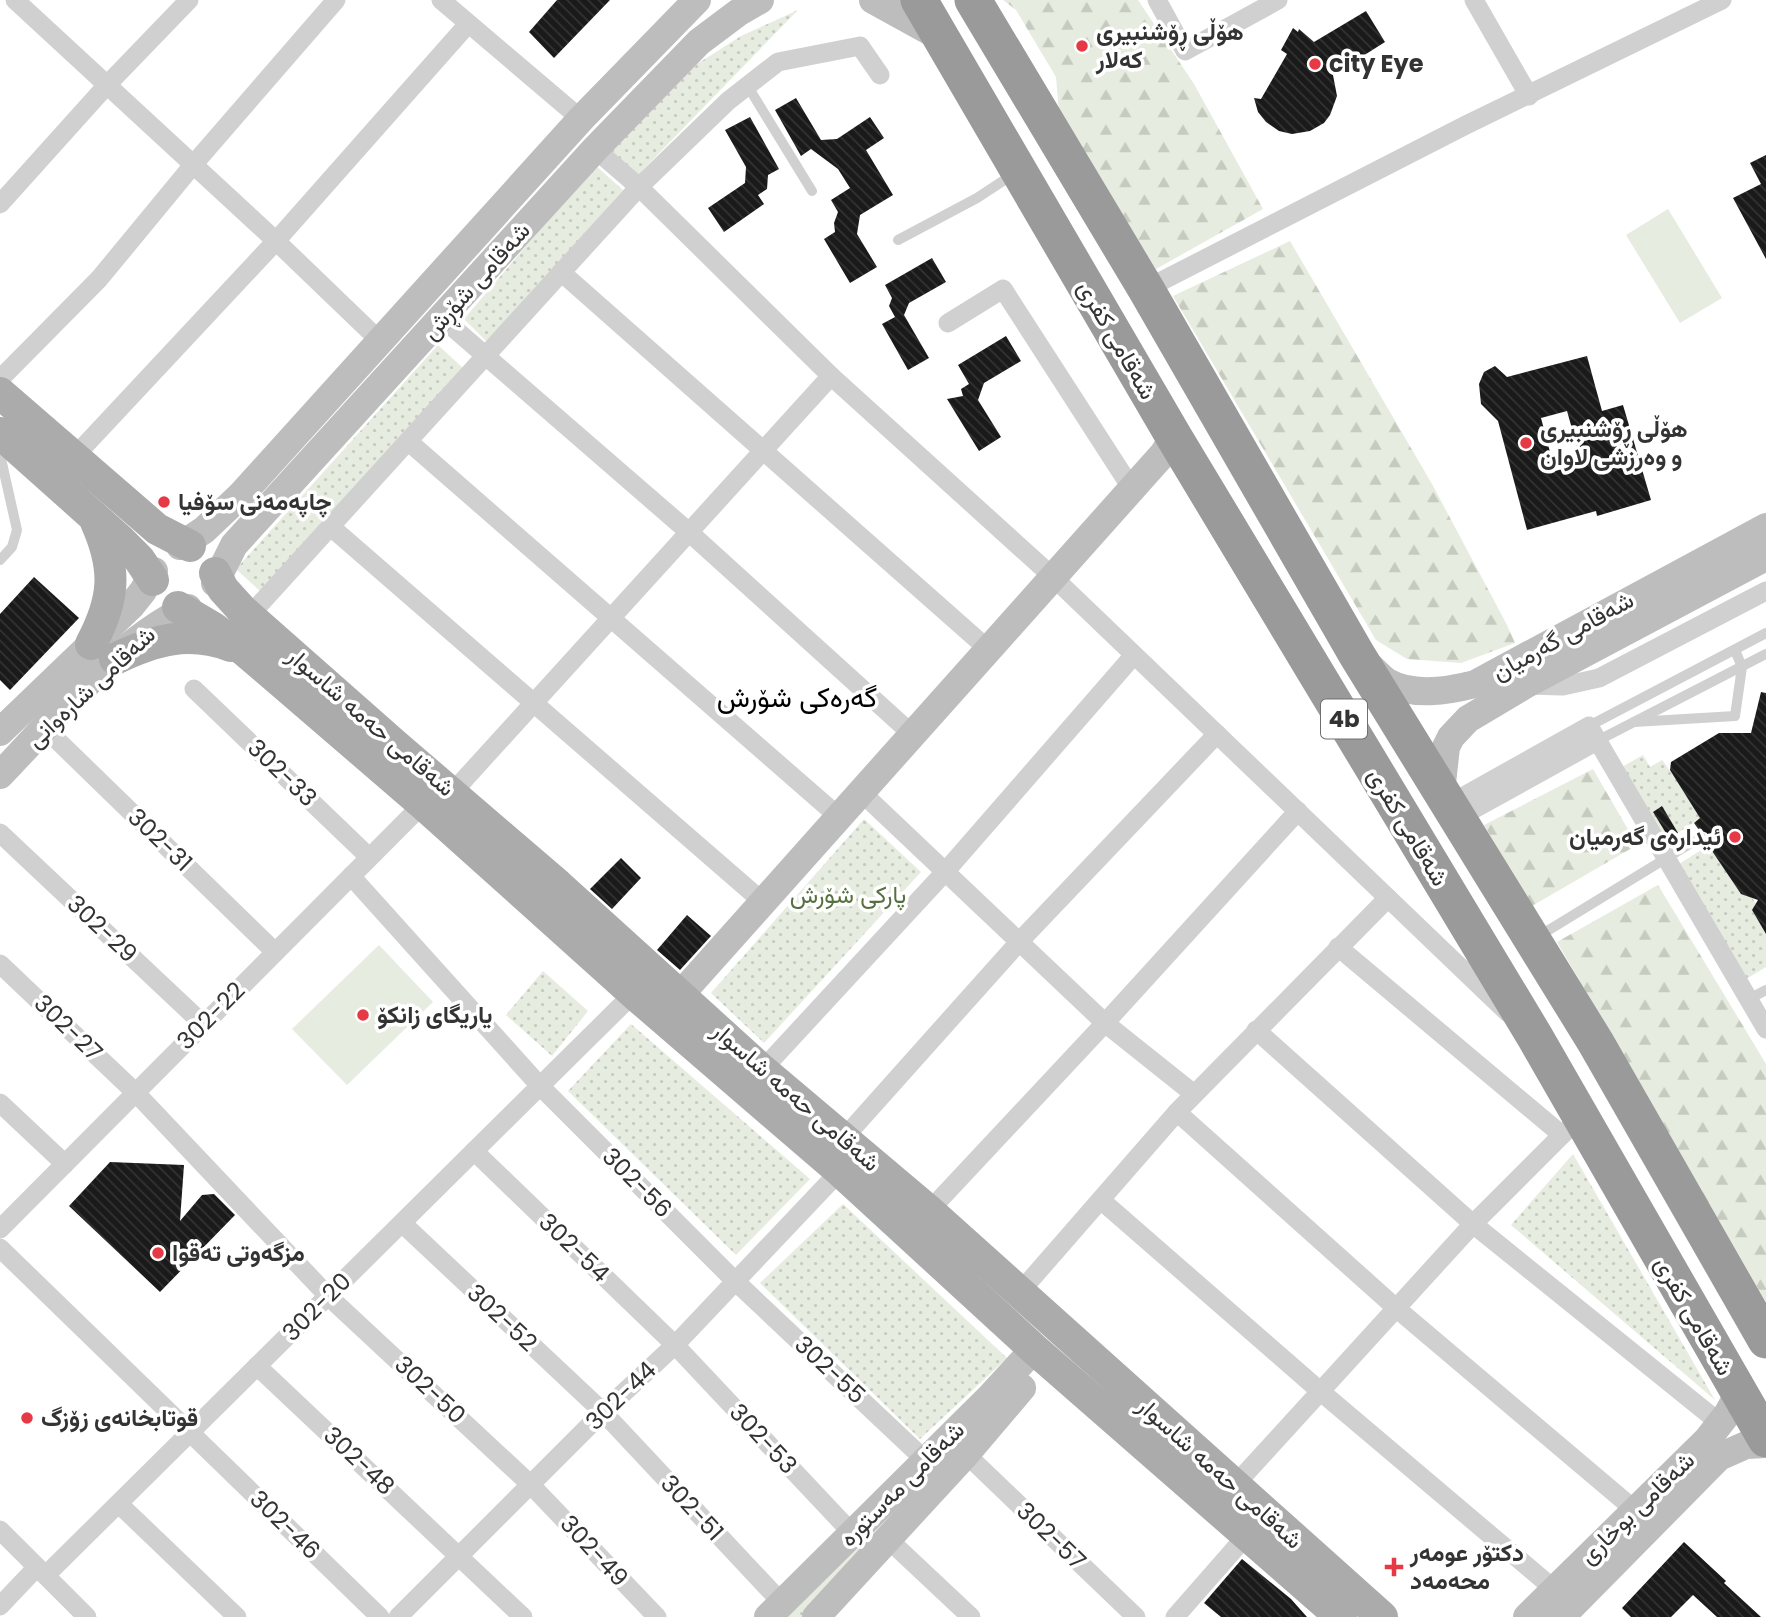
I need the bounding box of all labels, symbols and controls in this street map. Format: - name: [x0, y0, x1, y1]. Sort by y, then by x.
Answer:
- place label: هۆڵی ڕۆشنبیری کەلار: [1095, 15, 1244, 76]
- marker: هۆڵی ڕۆشنبیری کەلار: [1074, 38, 1090, 54]
- place label: city Eye: [1329, 47, 1424, 80]
- marker: city Eye: [1307, 56, 1323, 72]
- street label: شەقامی شۆڕش: [414, 215, 540, 349]
- street label: شەقامی کفری: [1070, 274, 1165, 405]
- place label: هۆڵی ڕۆشنبیری و وەرزشی لاوان: [1540, 412, 1688, 473]
- marker: هۆڵی ڕۆشنبیری و وەرزشی لاوان: [1518, 435, 1534, 451]
- place label: چاپەمەنی سۆفیا: [178, 485, 332, 518]
- marker: چاپەمەنی سۆفیا: [156, 494, 172, 510]
- street label: شەقامی گەرمیان: [1486, 583, 1640, 688]
- street label: شەقامی شارەوانی: [19, 618, 162, 755]
- street label: شەقامی حەمە شاسوار: [280, 639, 462, 804]
- district label: گەرەکی شۆرش: [717, 678, 877, 717]
- road number: 4b: [1321, 699, 1367, 738]
- street label: 302-33: [240, 731, 324, 814]
- street label: شەقامی کفری: [1360, 761, 1457, 892]
- street label: 302-31: [121, 801, 200, 879]
- place label: ئیدارەی گەرمیان: [1569, 820, 1721, 853]
- marker: ئیدارەی گەرمیان: [1727, 829, 1743, 845]
- park label: پارکی شۆرش: [790, 878, 906, 911]
- street label: 302-29: [60, 888, 145, 970]
- street label: 302-22: [169, 974, 252, 1057]
- street label: 302-27: [27, 987, 110, 1068]
- place label: یاریگای زانکۆ: [377, 998, 492, 1031]
- marker: یاریگای زانکۆ: [355, 1007, 371, 1023]
- street label: شەقامی حەمە شاسوار: [705, 1014, 887, 1179]
- street label: 302-56: [595, 1140, 680, 1225]
- street label: 302-54: [532, 1206, 617, 1290]
- place label: مزگه‌وتی ته‌قوا: [172, 1236, 305, 1269]
- marker: مزگه‌وتی ته‌قوا: [150, 1245, 166, 1261]
- street label: شەقامی کفری: [1647, 1250, 1742, 1381]
- street label: 302-20: [275, 1265, 358, 1348]
- street label: 302-52: [460, 1277, 545, 1359]
- street label: 302-55: [787, 1328, 873, 1411]
- street label: 302-50: [387, 1348, 473, 1431]
- street label: 302-44: [578, 1354, 663, 1438]
- street label: شەقامی حەمە شاسوار: [1130, 1389, 1310, 1556]
- street label: 302-53: [722, 1396, 805, 1481]
- place label: قوتابخانه‌ی زۆزگ: [41, 1401, 198, 1434]
- marker: قوتابخانه‌ی زۆزگ: [19, 1410, 35, 1426]
- street label: شەقامی مەستورە: [832, 1414, 972, 1554]
- street label: 302-48: [316, 1419, 402, 1502]
- street label: شەقامی بوخاری: [1572, 1444, 1702, 1571]
- street label: 302-51: [653, 1468, 731, 1548]
- street label: 302-46: [243, 1483, 328, 1567]
- street label: 302-57: [1010, 1494, 1093, 1577]
- street label: 302-49: [553, 1508, 636, 1594]
- place label: دکتۆر عومەر محەمەد: [1409, 1536, 1524, 1597]
- marker: دکتۆر عومەر محەمەد: [1384, 1557, 1404, 1577]

